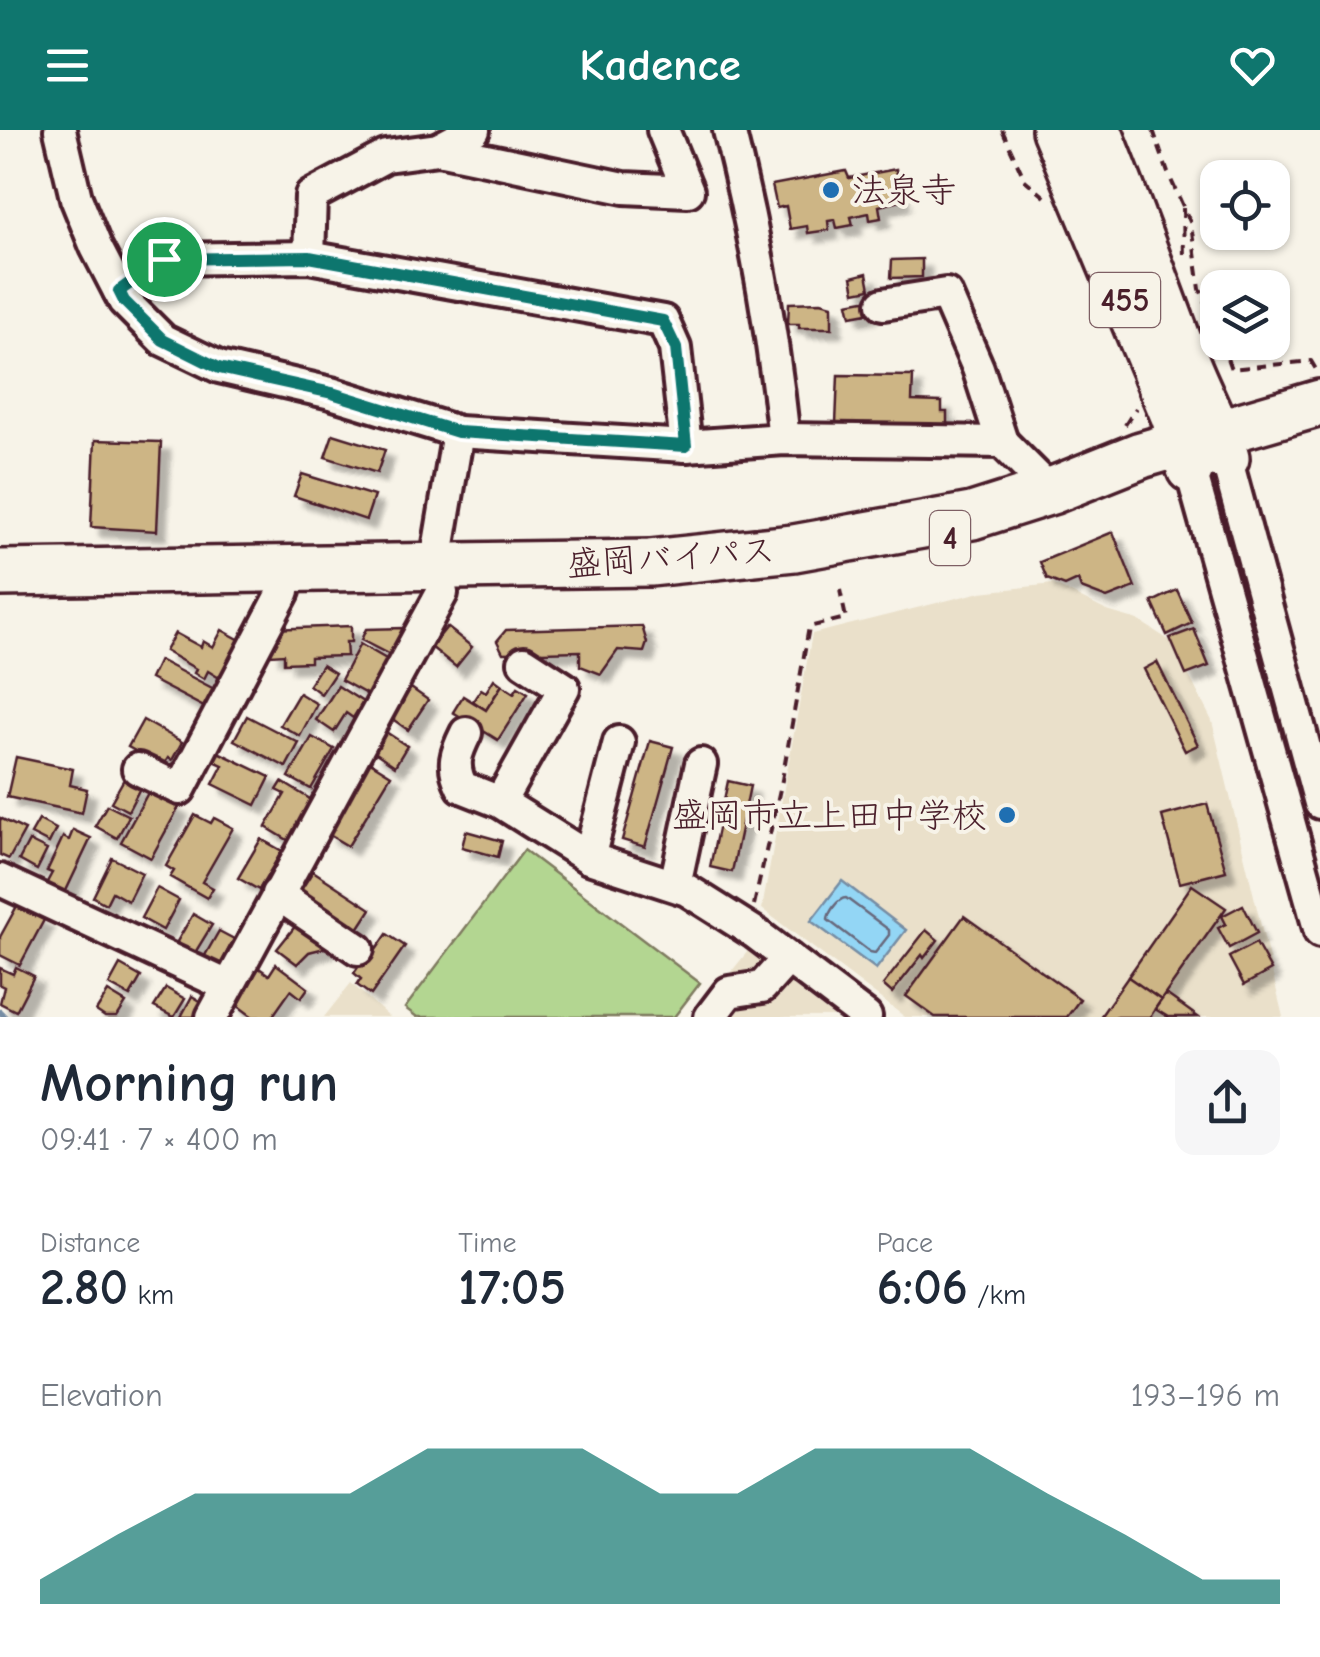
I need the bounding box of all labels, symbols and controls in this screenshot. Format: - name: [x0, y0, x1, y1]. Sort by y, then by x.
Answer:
- icon: menu: [40, 38, 95, 93]
- icon: heart: [1225, 38, 1280, 93]
- text: Kadence: [579, 39, 741, 91]
- map controls: [1200, 160, 1290, 360]
- button: locate: [1200, 160, 1290, 250]
- place label: 法泉寺: [851, 170, 956, 211]
- marker: 法泉寺: [820, 179, 842, 201]
- pin: [122, 217, 207, 302]
- icon: arrive: [137, 232, 192, 287]
- button: layers: [1200, 270, 1290, 360]
- road number: 455: [1090, 273, 1160, 327]
- road number: 4: [930, 511, 970, 565]
- street label: 盛岡バイパス: [565, 530, 777, 585]
- place label: 盛岡市立上田中学校: [672, 795, 987, 836]
- marker: 盛岡市立上田中学校: [996, 804, 1018, 826]
- button: share: [1175, 1050, 1280, 1155]
- text: Morning run: [40, 1051, 338, 1115]
- text: 09:41 · 7 × 400 m: [40, 1121, 278, 1158]
- text: Distance: [40, 1227, 140, 1259]
- text: Time: [458, 1227, 516, 1259]
- text: Pace: [877, 1227, 933, 1259]
- text: 2.80: [40, 1259, 128, 1317]
- text: 17:05: [458, 1259, 566, 1317]
- text: 6:06: [877, 1259, 968, 1317]
- text: km: [128, 1279, 174, 1311]
- text: /km: [968, 1279, 1026, 1311]
- text: Elevation: [40, 1377, 163, 1414]
- text: 193–196 m: [1131, 1377, 1280, 1414]

